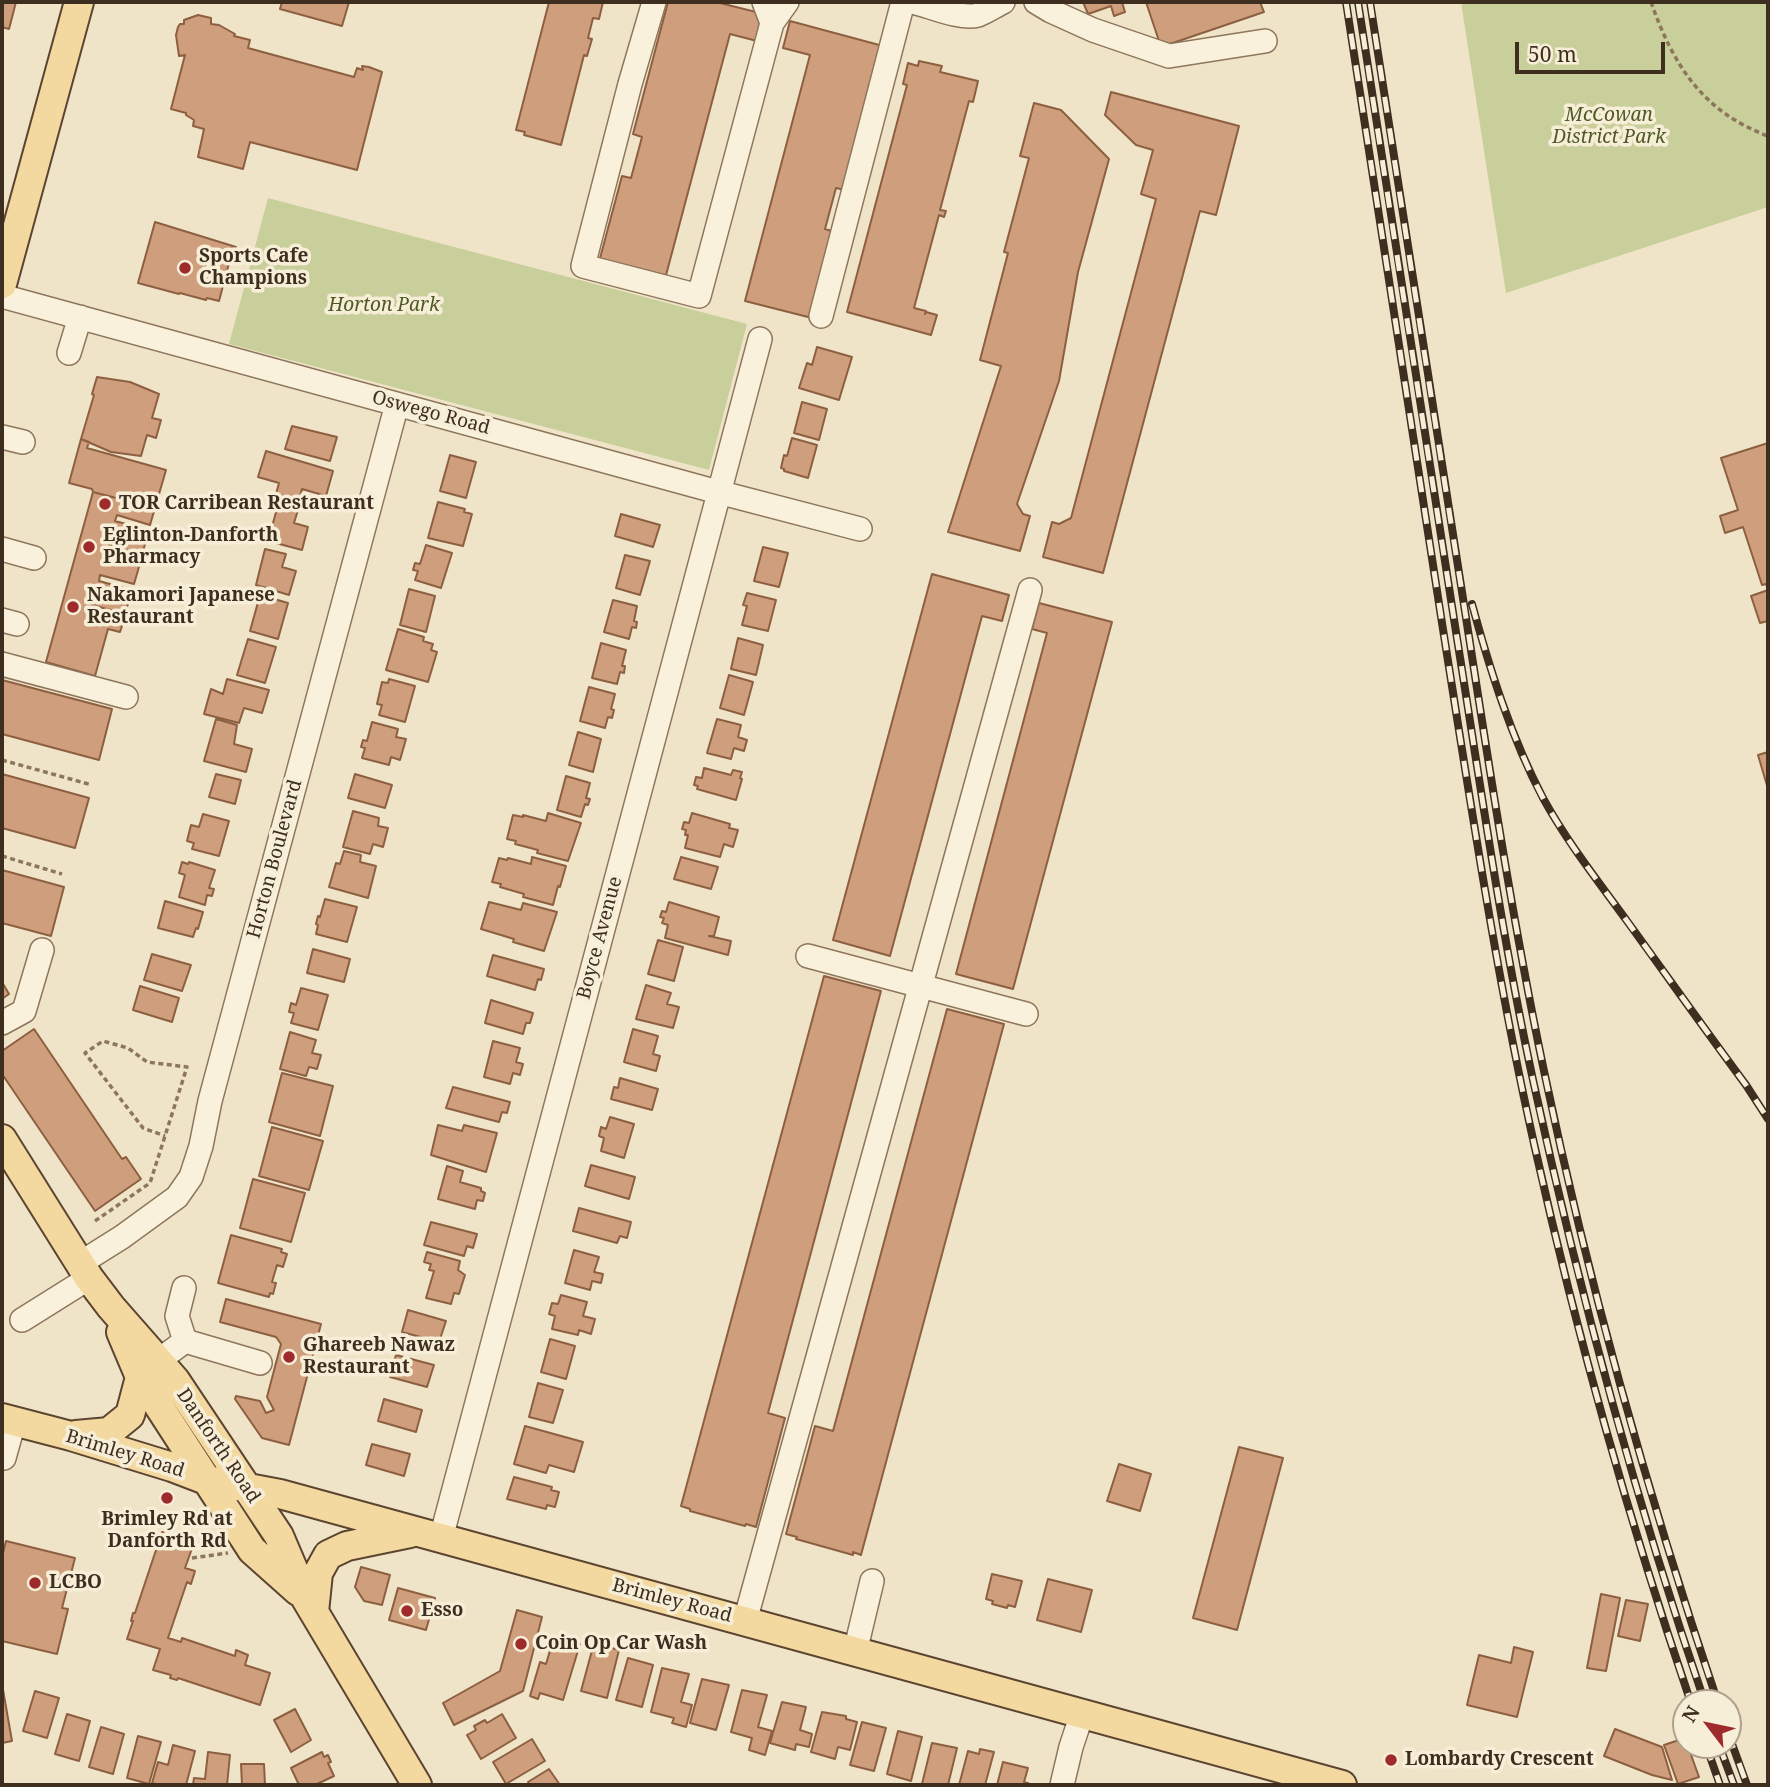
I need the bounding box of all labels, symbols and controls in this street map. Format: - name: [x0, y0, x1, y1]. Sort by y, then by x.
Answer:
- scale bar: [1518, 28, 1668, 72]
- text: 50 m: [1528, 40, 1577, 68]
- park label: McCowan District Park: [1552, 105, 1666, 149]
- place label: Sports Cafe Champions: [199, 246, 308, 290]
- marker: Sports Cafe Champions: [177, 260, 193, 276]
- park label: Horton Park: [328, 295, 440, 317]
- street label: Oswego Road: [370, 386, 492, 440]
- place label: TOR Carribean Restaurant: [119, 493, 374, 515]
- marker: TOR Carribean Restaurant: [97, 496, 113, 512]
- place label: Eglinton-Danforth Pharmacy: [103, 525, 278, 569]
- marker: Eglinton-Danforth Pharmacy: [81, 539, 97, 555]
- place label: Nakamori Japanese Restaurant: [87, 585, 275, 629]
- marker: Nakamori Japanese Restaurant: [65, 599, 81, 615]
- street label: Horton Boulevard: [243, 777, 307, 941]
- street label: Boyce Avenue: [573, 874, 627, 1002]
- place label: Ghareeb Nawaz Restaurant: [303, 1335, 455, 1379]
- marker: Ghareeb Nawaz Restaurant: [281, 1349, 297, 1365]
- street label: Danforth Road: [171, 1384, 265, 1508]
- street label: Brimley Road: [63, 1425, 187, 1483]
- marker: Brimley Rd at Danforth Rd: [159, 1490, 175, 1506]
- place label: Brimley Rd at Danforth Rd: [101, 1509, 233, 1553]
- place label: LCBO: [49, 1572, 102, 1594]
- street label: Brimley Road: [610, 1574, 734, 1628]
- marker: LCBO: [27, 1575, 43, 1591]
- place label: Esso: [421, 1600, 463, 1622]
- marker: Esso: [399, 1603, 415, 1619]
- place label: Coin Op Car Wash: [535, 1633, 707, 1655]
- marker: Coin Op Car Wash: [513, 1636, 529, 1652]
- north arrow: [1672, 1689, 1742, 1759]
- text: N: [1676, 1701, 1706, 1727]
- place label: Lombardy Crescent: [1405, 1749, 1594, 1771]
- marker: Lombardy Crescent: [1383, 1752, 1399, 1768]

